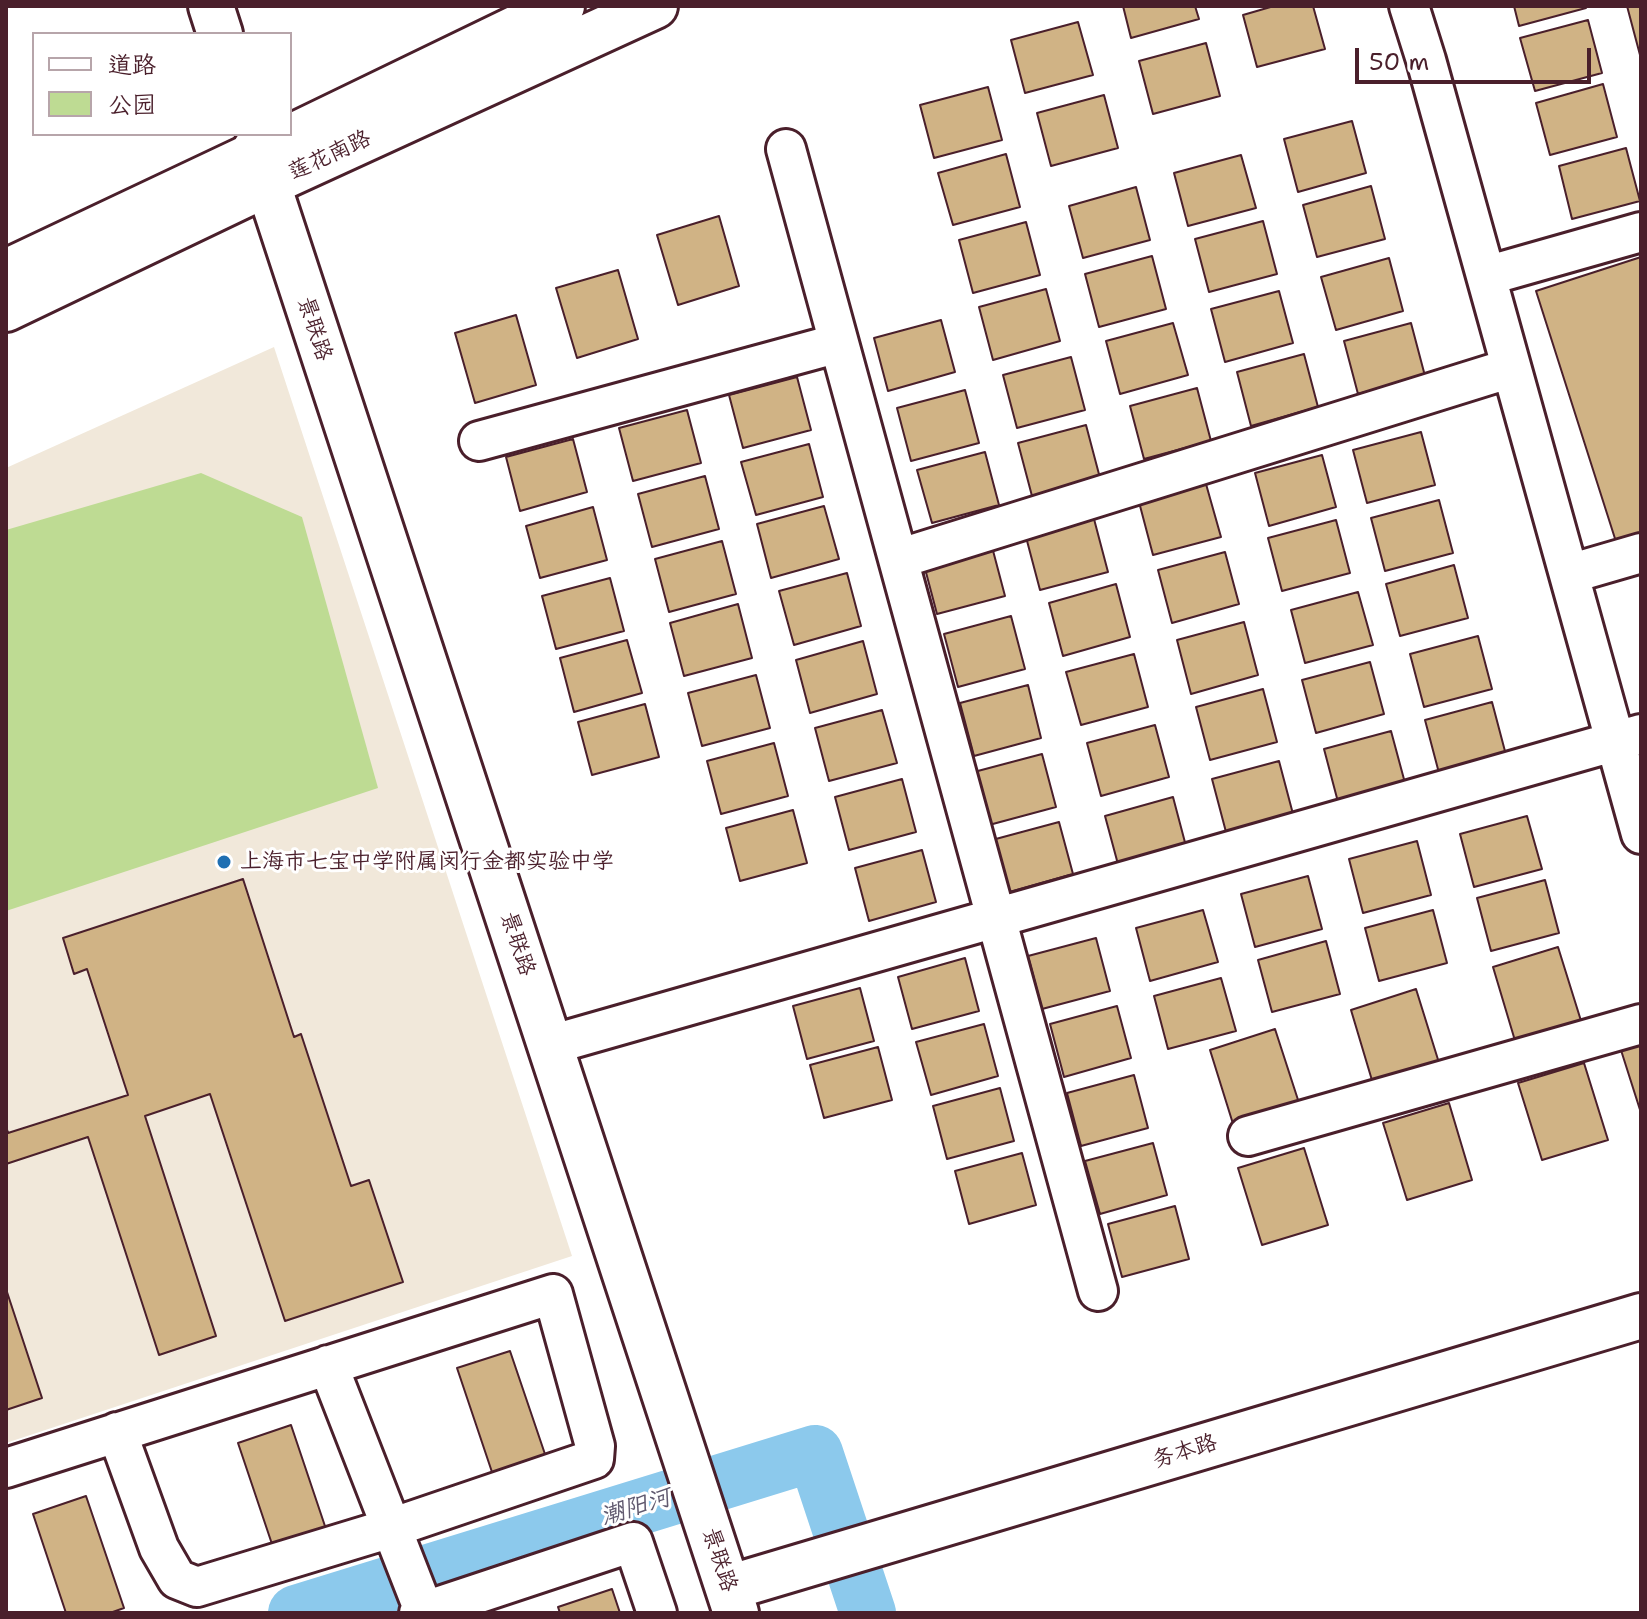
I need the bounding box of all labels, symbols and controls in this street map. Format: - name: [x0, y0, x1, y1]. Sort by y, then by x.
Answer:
- legend: [32, 32, 292, 136]
- scale bar: [1359, 32, 1595, 82]
- text: 50 m: [1369, 46, 1429, 78]
- text: 道路: [108, 49, 156, 81]
- text: 公园: [108, 89, 156, 121]
- street label: 莲花南路: [285, 125, 375, 187]
- street label: 景联路: [291, 294, 337, 364]
- place label: 上海市七宝中学附属闵行金都实验中学: [240, 849, 614, 875]
- marker: 上海市七宝中学附属闵行金都实验中学: [215, 853, 233, 871]
- street label: 景联路: [494, 909, 540, 979]
- street label: 务本路: [1150, 1430, 1220, 1474]
- water label: 潮阳河: [597, 1484, 675, 1532]
- street label: 景联路: [696, 1525, 742, 1595]

